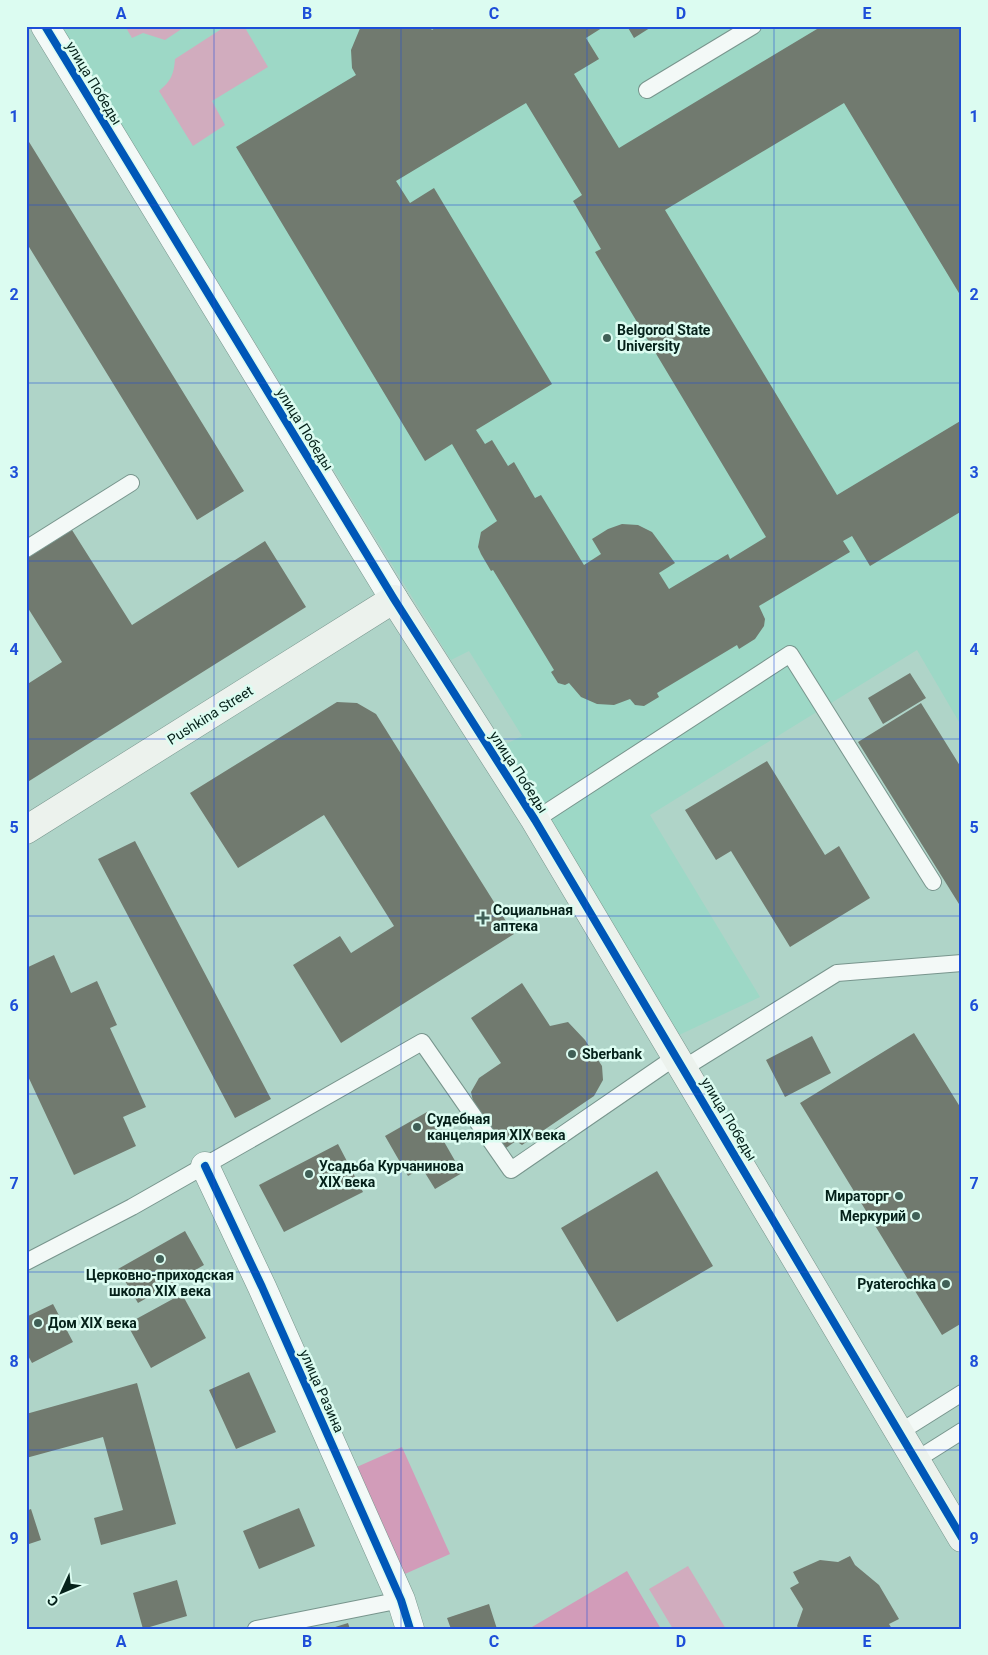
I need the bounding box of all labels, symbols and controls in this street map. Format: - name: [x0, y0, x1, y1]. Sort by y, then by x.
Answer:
- text: A: [116, 4, 127, 23]
- text: B: [302, 4, 312, 23]
- text: C: [489, 4, 499, 23]
- text: D: [676, 4, 686, 23]
- text: E: [863, 4, 872, 23]
- street label: улица Победы: [63, 38, 125, 128]
- text: 1: [9, 107, 19, 126]
- text: 1: [969, 107, 979, 126]
- text: 2: [9, 285, 19, 304]
- text: 2: [969, 285, 979, 304]
- place label: Belgorod State University: [617, 322, 711, 354]
- marker: Belgorod State University: [601, 332, 613, 344]
- street label: улица Победы: [273, 385, 337, 473]
- text: 3: [9, 463, 19, 482]
- text: 3: [969, 463, 979, 482]
- text: 4: [9, 640, 19, 659]
- text: 4: [969, 640, 979, 659]
- street label: Pushkina Street: [164, 682, 256, 748]
- street label: улица Победы: [487, 728, 551, 816]
- text: 5: [9, 818, 19, 837]
- text: 5: [969, 818, 979, 837]
- place label: Социальная аптека: [493, 902, 573, 934]
- marker: Социальная аптека: [477, 912, 489, 924]
- text: 6: [9, 996, 19, 1015]
- text: 6: [969, 996, 979, 1015]
- place label: Sberbank: [582, 1046, 642, 1062]
- marker: Sberbank: [566, 1048, 578, 1060]
- street label: улица Победы: [698, 1074, 760, 1164]
- place label: Судебная канцелярия XIX века: [427, 1111, 566, 1143]
- marker: Судебная канцелярия XIX века: [411, 1121, 423, 1133]
- place label: Усадьба Курчанинова XIX века: [319, 1158, 464, 1190]
- marker: Усадьба Курчанинова XIX века: [303, 1168, 315, 1180]
- text: 7: [9, 1174, 19, 1193]
- text: 7: [969, 1174, 979, 1193]
- place label: Мираторг: [825, 1188, 889, 1204]
- marker: Мираторг: [893, 1190, 905, 1202]
- place label: Меркурий: [840, 1208, 906, 1224]
- marker: Меркурий: [910, 1210, 922, 1222]
- marker: Церковно-приходская школа XIX века: [154, 1253, 166, 1265]
- place label: Церковно-приходская школа XIX века: [86, 1267, 234, 1299]
- place label: Pyaterochka: [857, 1276, 936, 1292]
- marker: Pyaterochka: [940, 1278, 952, 1290]
- place label: Дом XIX века: [48, 1315, 137, 1331]
- marker: Дом XIX века: [32, 1317, 44, 1329]
- street label: улица Разина: [297, 1347, 347, 1435]
- text: 8: [9, 1352, 19, 1371]
- text: 8: [969, 1352, 979, 1371]
- text: 9: [9, 1529, 19, 1548]
- text: 9: [969, 1529, 979, 1548]
- north arrow: [38, 1568, 88, 1618]
- text: С: [44, 1592, 62, 1610]
- text: A: [116, 1632, 127, 1651]
- text: B: [302, 1632, 312, 1651]
- text: C: [489, 1632, 499, 1651]
- text: D: [676, 1632, 686, 1651]
- text: E: [863, 1632, 872, 1651]

